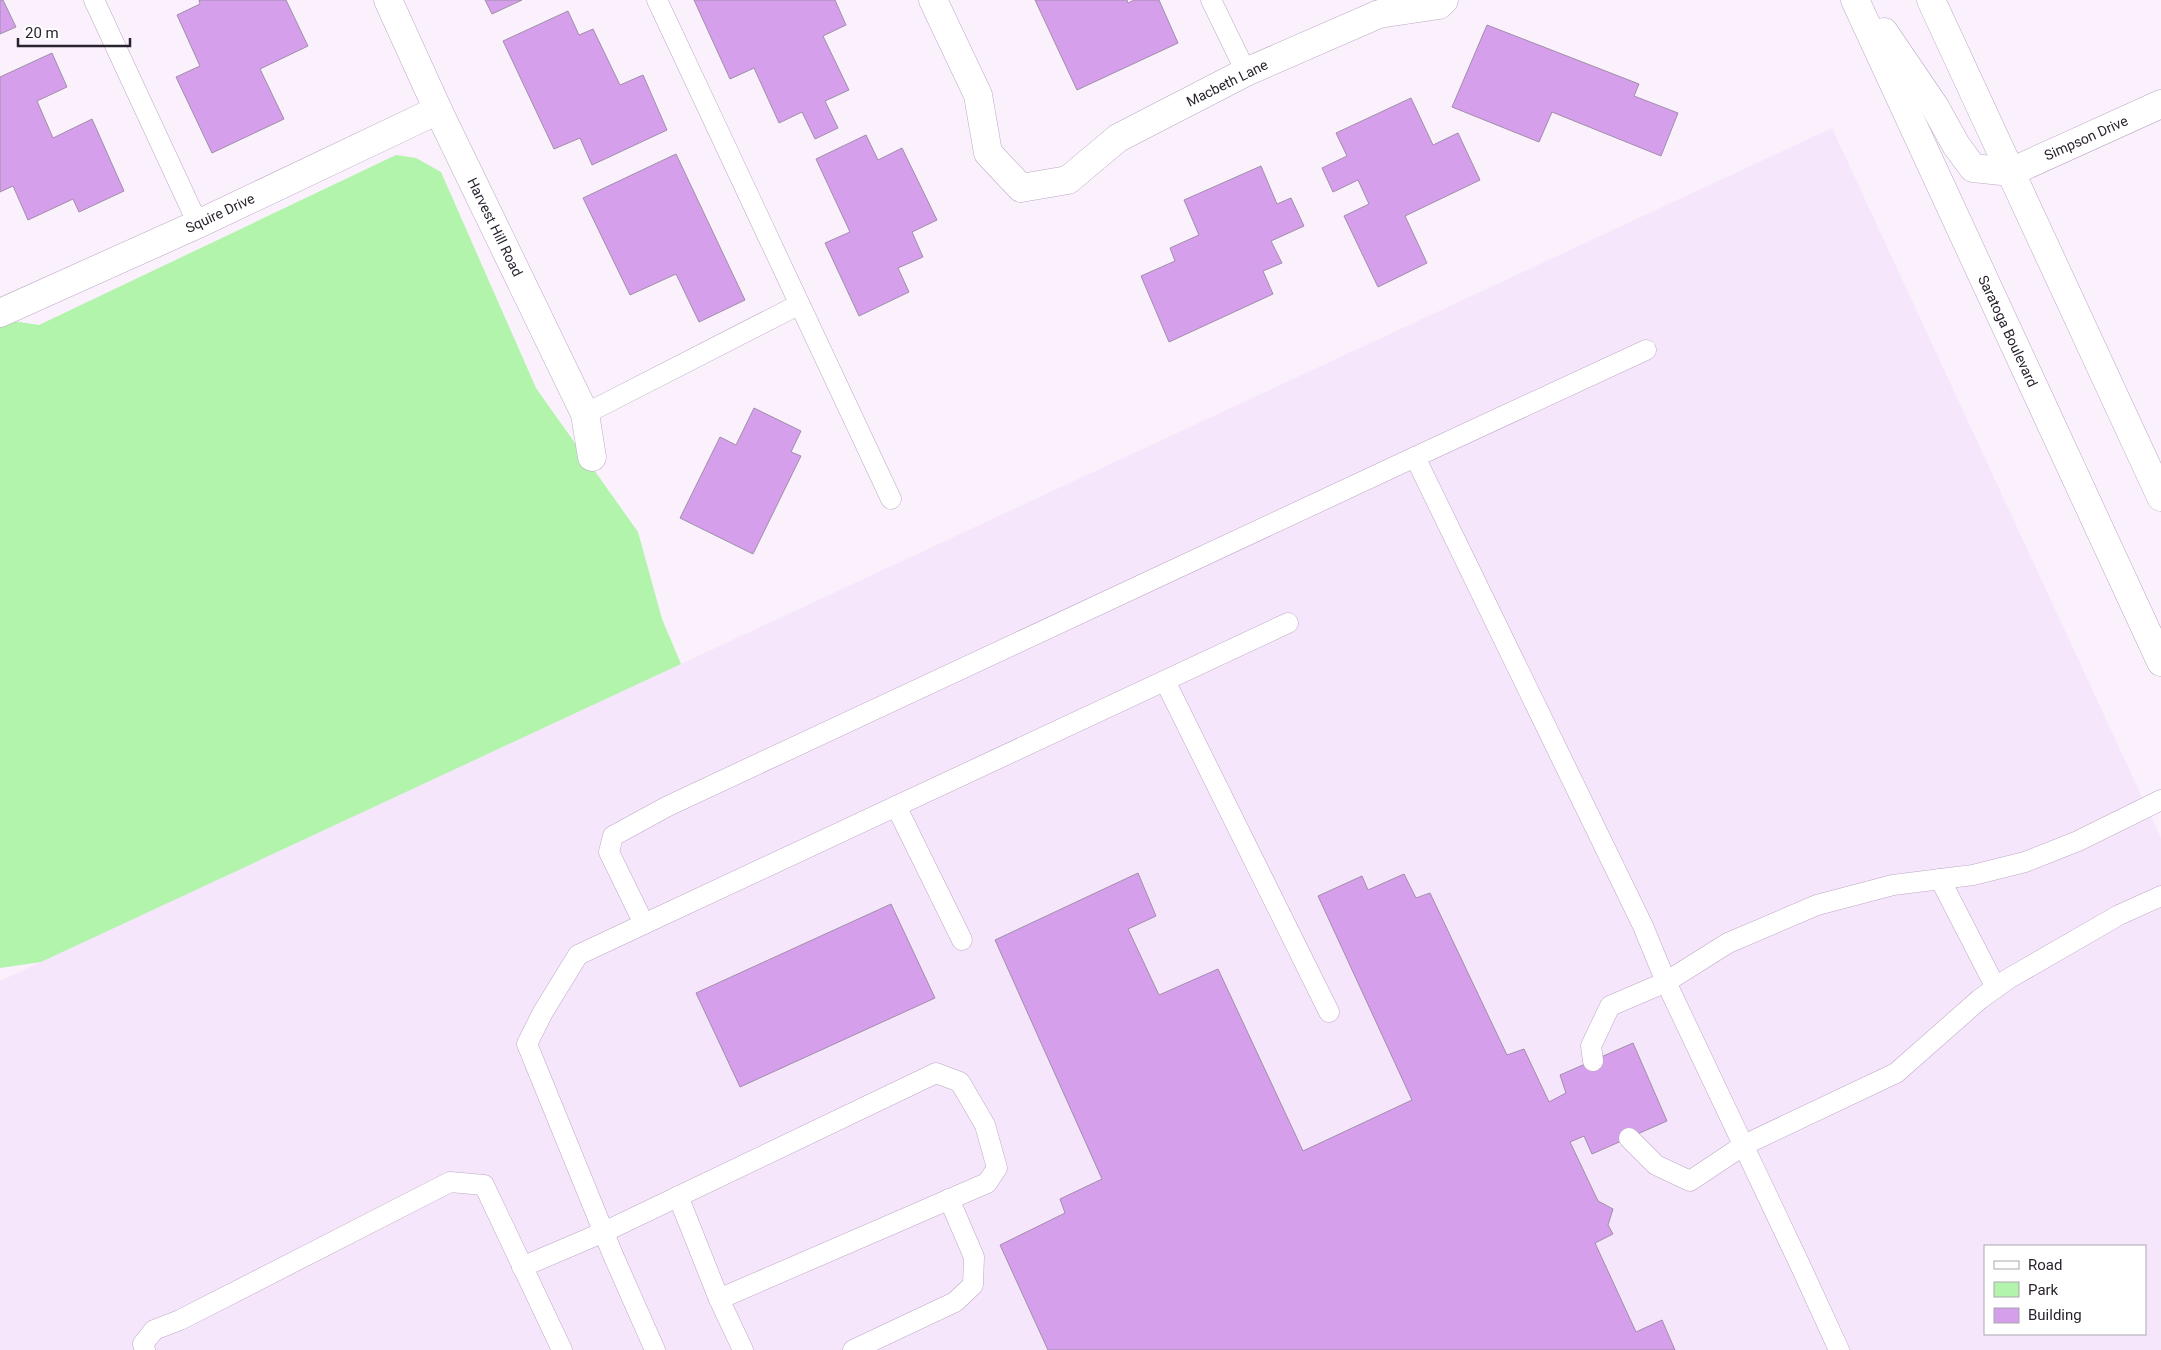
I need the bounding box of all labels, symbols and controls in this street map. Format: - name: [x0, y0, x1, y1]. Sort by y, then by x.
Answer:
- scale bar: [18, 15, 130, 47]
- text: 20 m: [25, 24, 59, 42]
- street label: Macbeth Lane: [1184, 56, 1270, 110]
- street label: Simpson Drive: [2042, 112, 2130, 164]
- street label: Harvest Hill Road: [464, 175, 526, 279]
- street label: Squire Drive: [183, 190, 257, 236]
- street label: Saratoga Boulevard: [1975, 273, 2041, 389]
- legend: [1984, 1245, 2146, 1335]
- text: Road: [2028, 1256, 2062, 1274]
- text: Park: [2028, 1281, 2059, 1299]
- text: Building: [2028, 1306, 2082, 1324]

